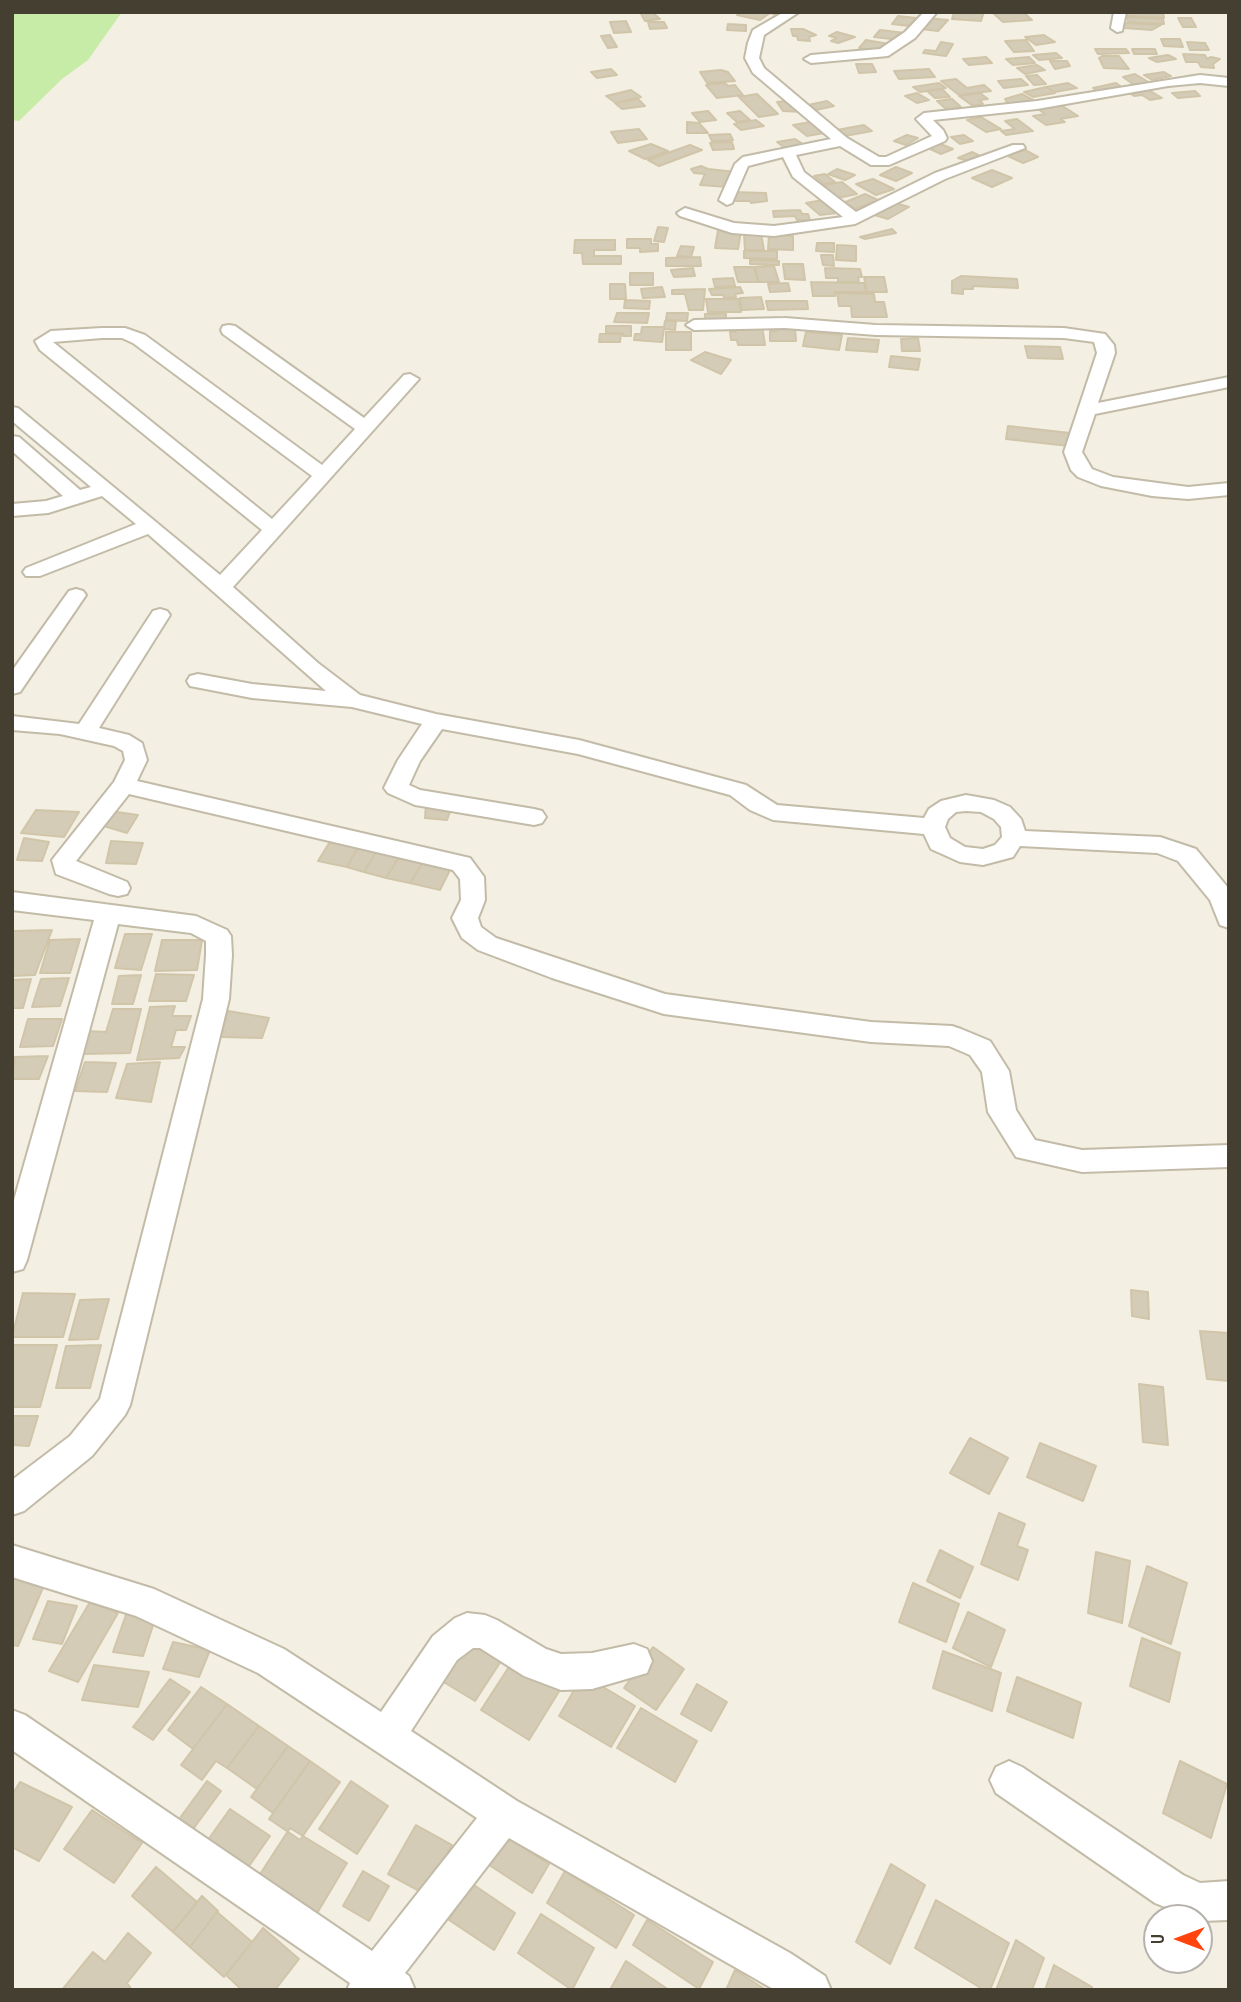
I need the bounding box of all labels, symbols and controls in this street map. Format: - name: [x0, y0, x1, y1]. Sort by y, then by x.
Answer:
- north arrow: [1143, 1904, 1213, 1974]
- text: U: [1147, 1934, 1170, 1944]

